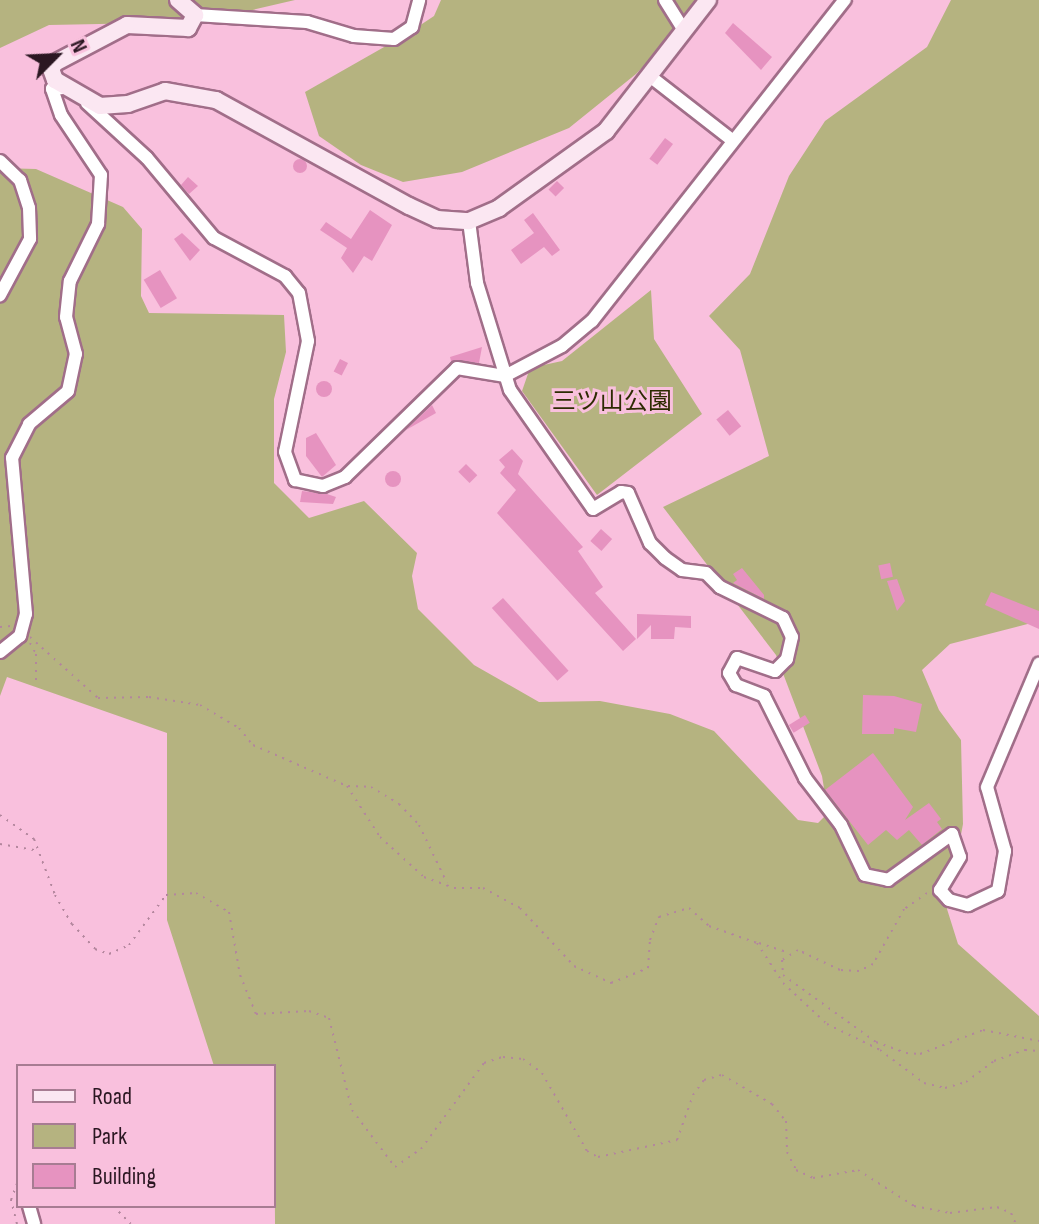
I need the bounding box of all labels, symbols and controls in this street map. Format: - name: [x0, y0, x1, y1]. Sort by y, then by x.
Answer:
- north arrow: [16, 16, 96, 96]
- text: N: [64, 35, 93, 57]
- park label: 三ツ山公園: [552, 388, 672, 416]
- legend: [16, 1064, 276, 1208]
- text: Road: [92, 1082, 132, 1111]
- text: Park: [92, 1122, 127, 1151]
- text: Building: [92, 1162, 156, 1191]

